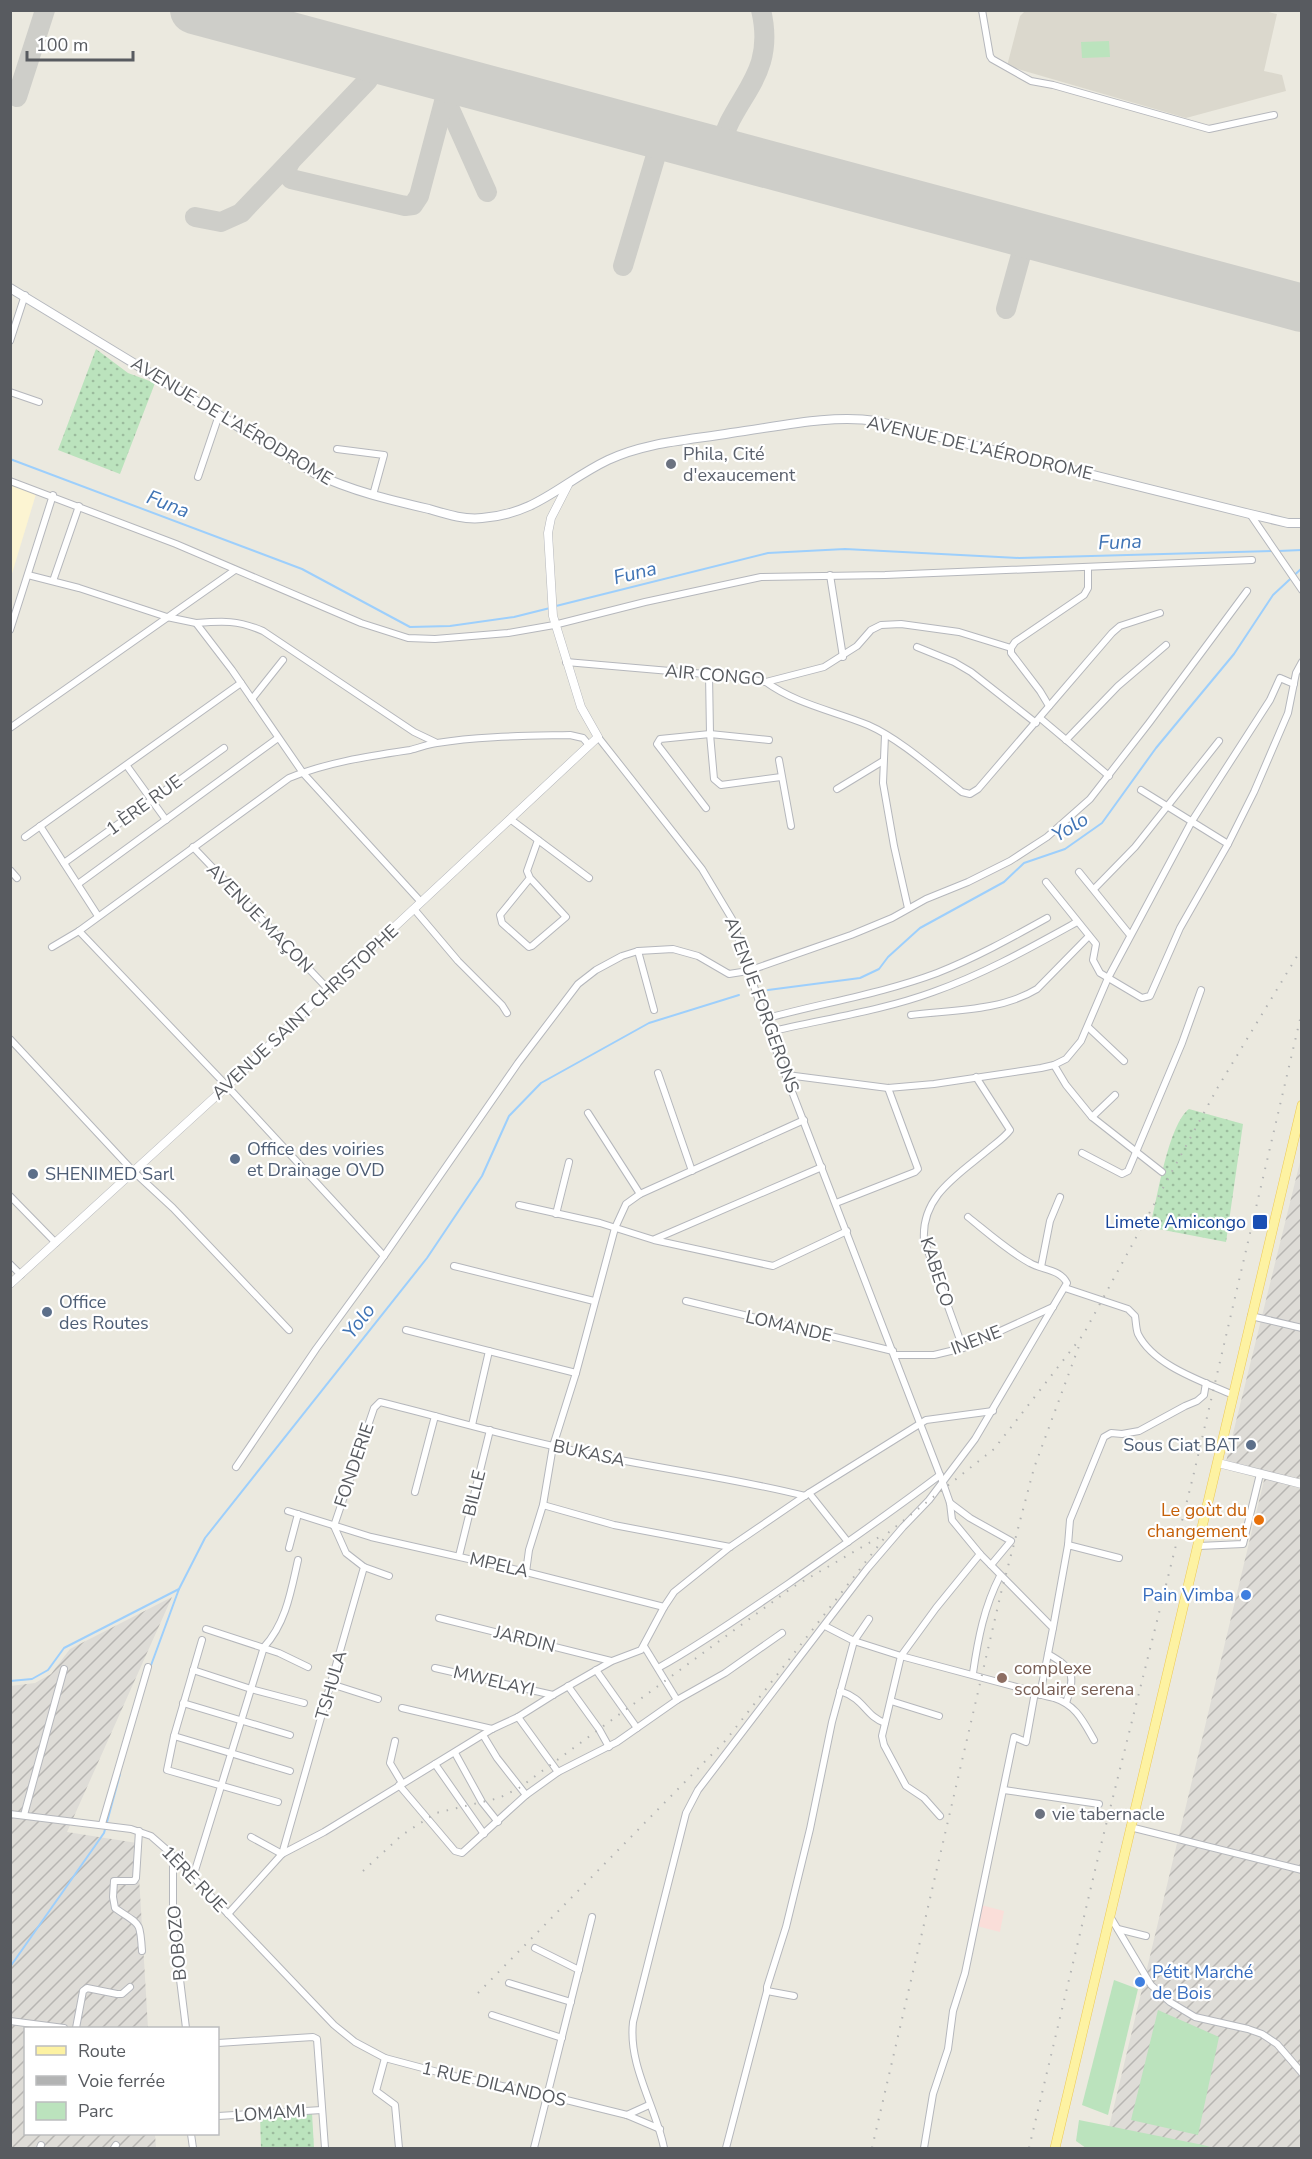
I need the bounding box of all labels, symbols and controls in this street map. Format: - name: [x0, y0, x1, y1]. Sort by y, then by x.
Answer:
- scale bar: [27, 24, 134, 62]
- text: 100 m: [36, 33, 88, 57]
- street label: AVENUE DE L’AÉRODROME: [127, 351, 337, 491]
- street label: AVENUE DE L’AÉRODROME: [865, 410, 1095, 486]
- place label: Phila, Cité d'exaucement: [683, 442, 796, 487]
- marker: Phila, Cité d'exaucement: [664, 457, 678, 471]
- water label: Funa: [143, 484, 193, 524]
- water label: Funa: [1098, 528, 1142, 556]
- water label: Funa: [610, 555, 660, 591]
- street label: AIR CONGO: [664, 659, 766, 691]
- street label: 1 ÈRE RUE: [101, 769, 187, 841]
- water label: Yolo: [1047, 806, 1093, 848]
- street label: AVENUE MAÇON: [201, 858, 319, 978]
- street label: AVENUE FORGERONS: [719, 914, 805, 1096]
- street label: AVENUE SAINT CHRISTOPHE: [207, 919, 403, 1105]
- place label: Office des voiries et Drainage OVD: [247, 1137, 385, 1182]
- marker: Office des voiries et Drainage OVD: [228, 1152, 242, 1166]
- place label: SHENIMED Sarl: [45, 1162, 175, 1186]
- marker: SHENIMED Sarl: [26, 1167, 40, 1181]
- place label: Limete Amicongo: [1105, 1210, 1246, 1234]
- marker: Limete Amicongo: [1251, 1213, 1269, 1231]
- street label: KABECO: [914, 1234, 960, 1310]
- place label: Office des Routes: [59, 1290, 149, 1335]
- water label: Yolo: [337, 1298, 381, 1344]
- street label: LOMANDE: [743, 1304, 835, 1348]
- marker: Office des Routes: [40, 1305, 54, 1319]
- street label: INENE: [947, 1319, 1005, 1361]
- street label: FONDERIE: [328, 1420, 380, 1510]
- place label: Sous Ciat BAT: [1123, 1433, 1239, 1457]
- street label: BUKASA: [551, 1434, 627, 1472]
- marker: Sous Ciat BAT: [1244, 1438, 1258, 1452]
- street label: BILLE: [457, 1467, 491, 1519]
- place label: Le goùt du changement: [1147, 1498, 1248, 1543]
- marker: Le goùt du changement: [1252, 1513, 1266, 1527]
- street label: MPELA: [467, 1547, 531, 1583]
- place label: Pain Vimba: [1142, 1583, 1234, 1607]
- marker: Pain Vimba: [1239, 1588, 1253, 1602]
- street label: JARDIN: [491, 1620, 558, 1658]
- street label: TSHULA: [310, 1648, 352, 1722]
- place label: complexe scolaire serena: [1014, 1656, 1134, 1701]
- street label: MWELAYI: [451, 1660, 537, 1702]
- marker: complexe scolaire serena: [995, 1671, 1009, 1685]
- place label: vie tabernacle: [1052, 1802, 1165, 1826]
- marker: vie tabernacle: [1033, 1807, 1047, 1821]
- street label: 1ÈRE RUE: [156, 1840, 232, 1918]
- street label: BOBOZO: [162, 1904, 192, 1982]
- place label: Pétit Marché de Bois: [1152, 1960, 1253, 2005]
- marker: Pétit Marché de Bois: [1133, 1975, 1147, 1989]
- legend: [24, 2027, 219, 2135]
- text: Route: [78, 2039, 126, 2063]
- street label: 1 RUE DILANDOS: [419, 2056, 569, 2112]
- text: Voie ferrée: [77, 2069, 165, 2093]
- text: Parc: [78, 2099, 113, 2123]
- street label: LOMAMI: [234, 2099, 306, 2127]

